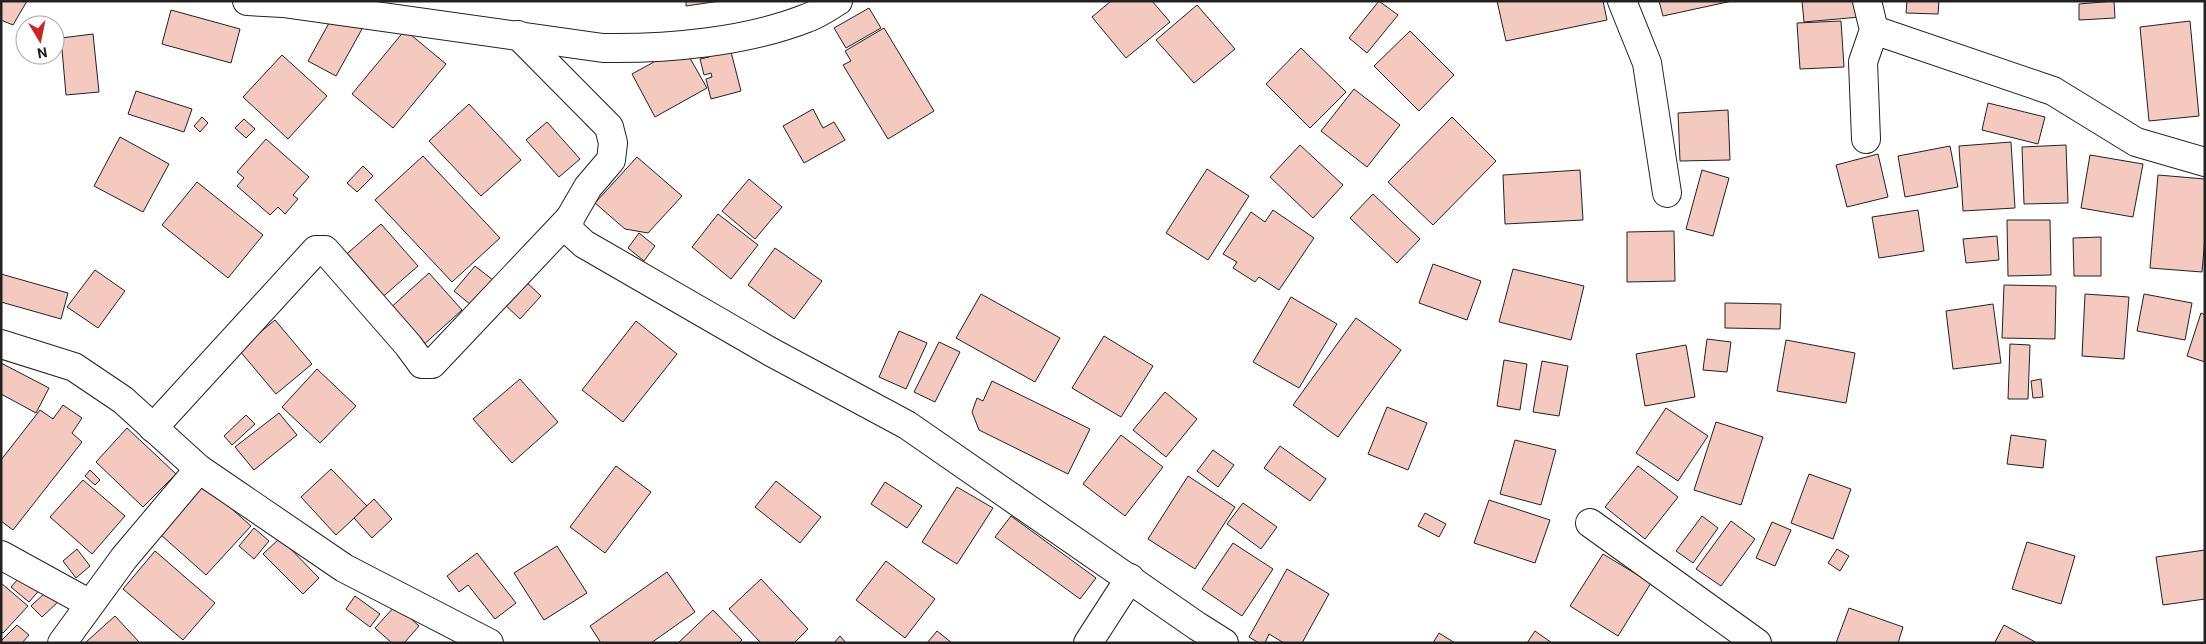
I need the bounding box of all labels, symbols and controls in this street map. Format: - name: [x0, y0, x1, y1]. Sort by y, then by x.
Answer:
- north arrow: [15, 15, 65, 65]
- text: N: [36, 44, 49, 62]

